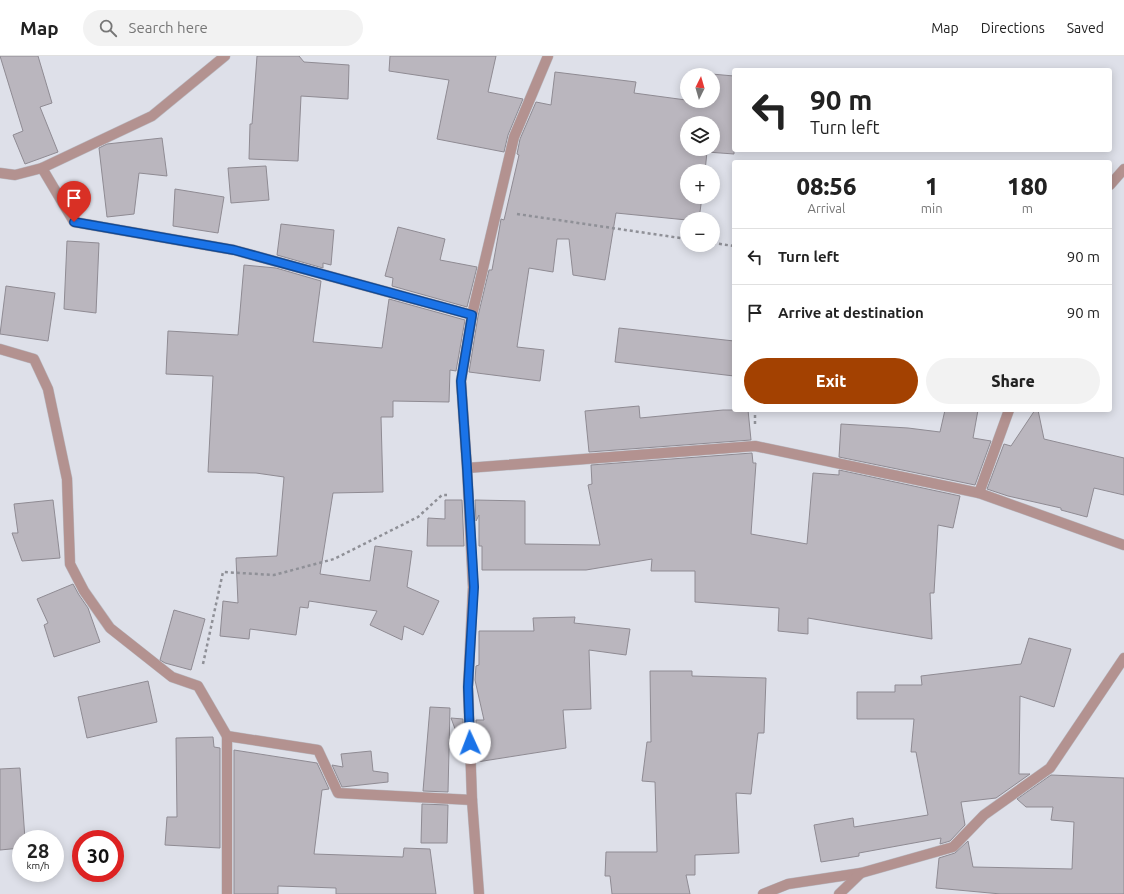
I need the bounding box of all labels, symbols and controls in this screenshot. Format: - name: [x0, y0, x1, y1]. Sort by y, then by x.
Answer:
- search box: [83, 10, 363, 46]
- text: Map: [20, 17, 59, 39]
- icon: search: [97, 17, 119, 39]
- text: Search here: [129, 19, 208, 36]
- text: Map: [931, 20, 959, 36]
- text: Directions: [981, 20, 1045, 36]
- text: Saved: [1067, 20, 1104, 36]
- north arrow: [680, 68, 720, 108]
- map controls: [680, 68, 720, 252]
- icon: left: [744, 84, 796, 136]
- text: 90 m: [810, 84, 872, 115]
- button: layers: [680, 116, 720, 156]
- text: Turn left: [810, 117, 880, 137]
- button: +: [680, 164, 720, 204]
- text: 08:56: [796, 173, 856, 200]
- text: 1: [925, 173, 938, 200]
- text: 180: [1007, 173, 1048, 200]
- pin: [57, 181, 91, 222]
- icon: arrive: [63, 187, 85, 209]
- text: Arrival: [807, 201, 845, 215]
- text: min: [921, 201, 943, 215]
- text: m: [1022, 201, 1033, 215]
- button: −: [680, 212, 720, 252]
- icon: left: [744, 246, 766, 268]
- text: Turn left: [778, 248, 839, 265]
- text: 90 m: [1067, 248, 1100, 265]
- icon: arrive: [744, 302, 766, 324]
- text: Arrive at destination: [778, 304, 924, 321]
- text: 90 m: [1067, 304, 1100, 321]
- button: Exit: [744, 358, 918, 404]
- button: Share: [926, 358, 1100, 404]
- position arrow: [449, 722, 491, 764]
- speed limit sign: 30: [72, 830, 124, 882]
- text: 28: [27, 839, 49, 862]
- text: km/h: [26, 860, 50, 871]

